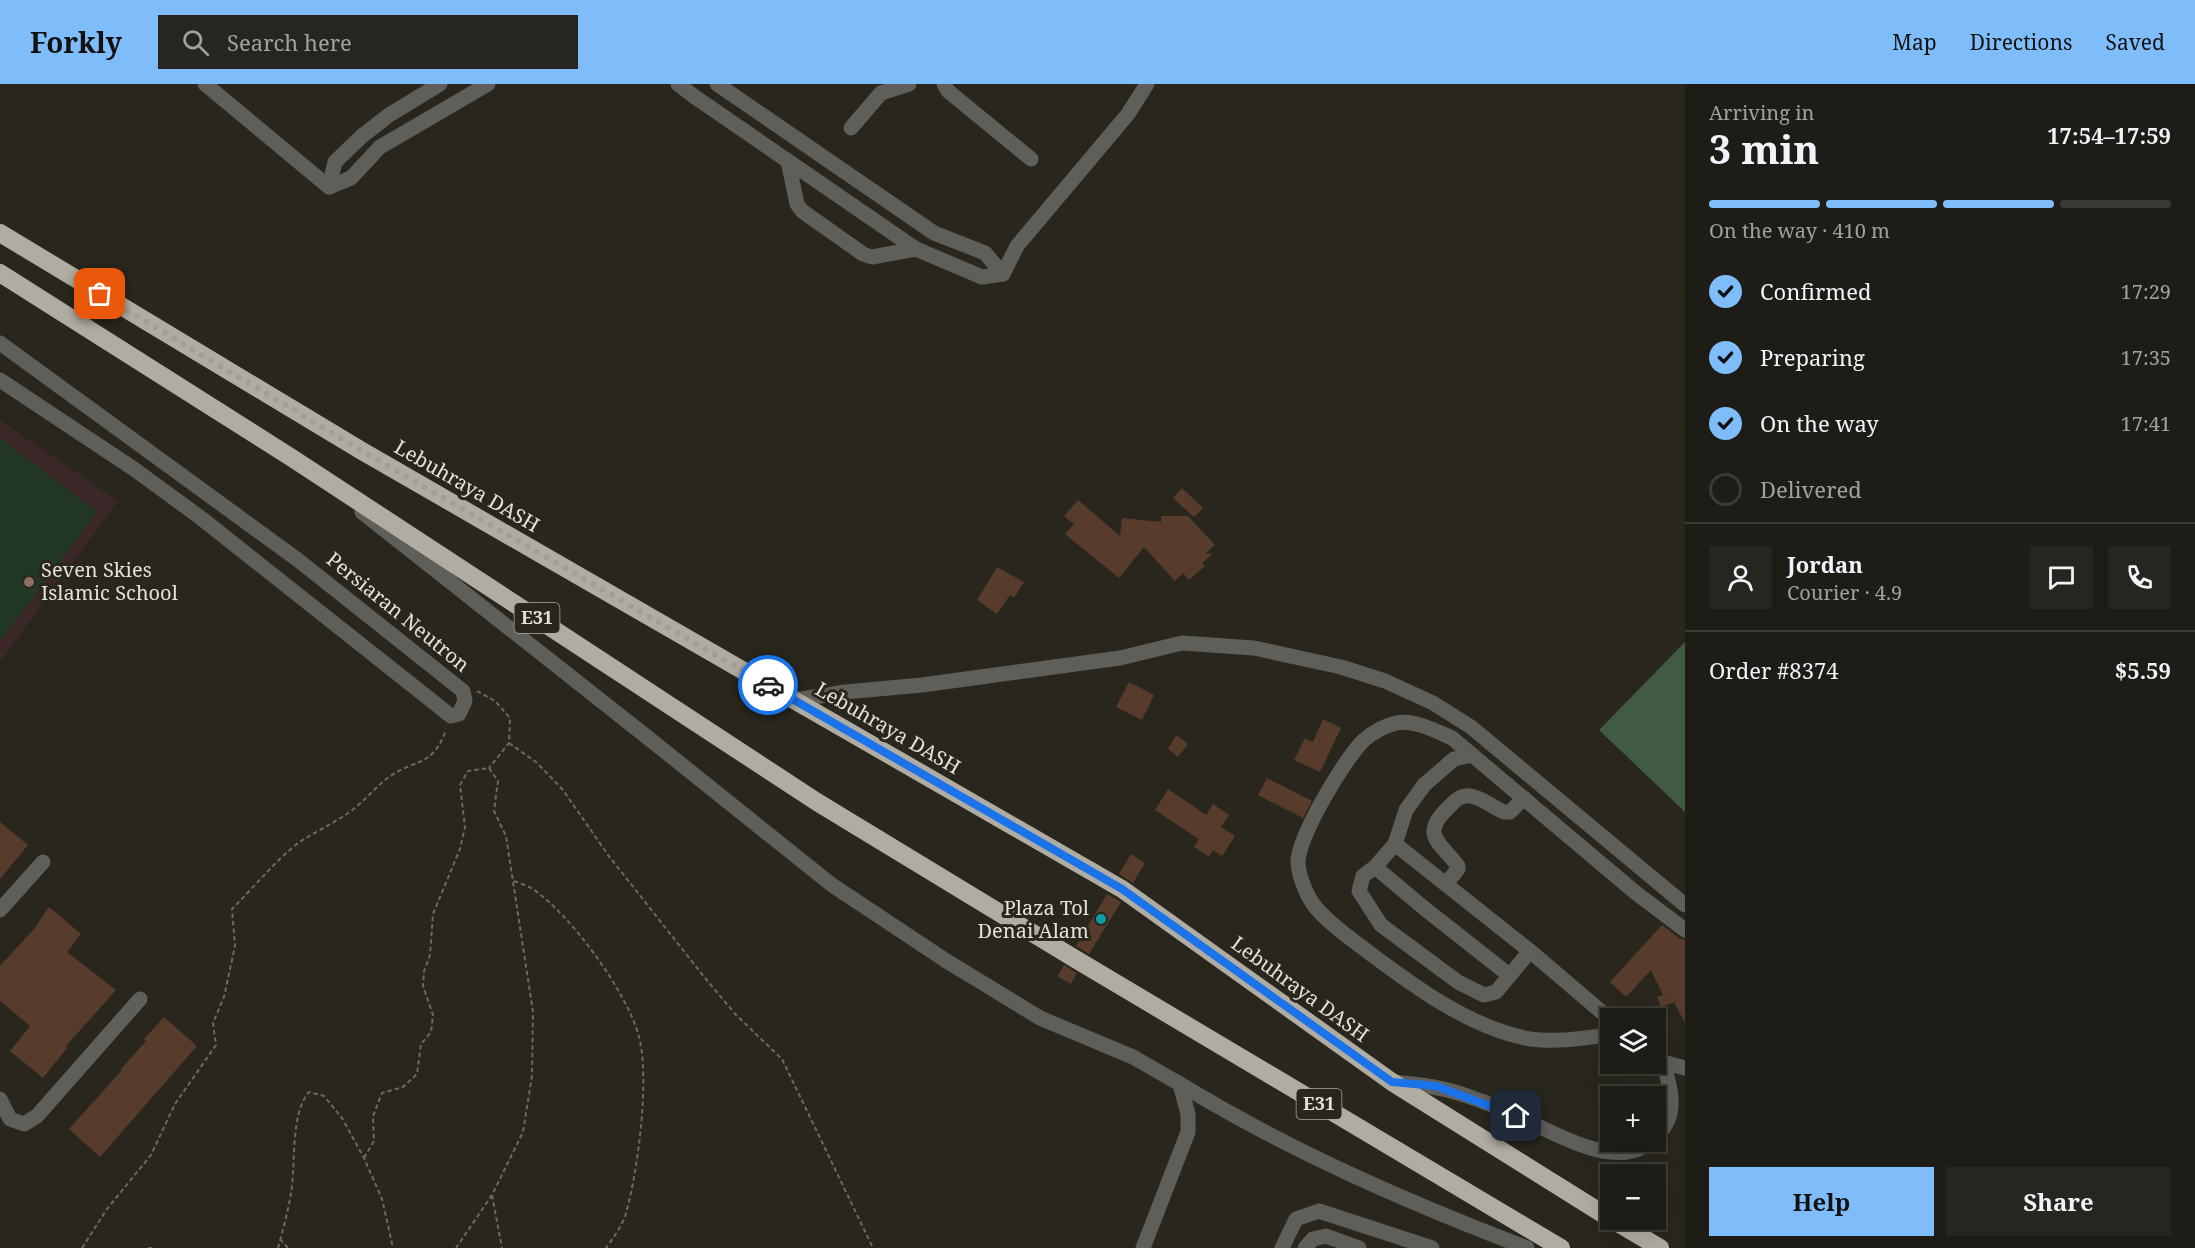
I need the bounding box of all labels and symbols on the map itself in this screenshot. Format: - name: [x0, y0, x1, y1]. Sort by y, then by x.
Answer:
- pin: [74, 268, 125, 319]
- street label: Lebuhraya DASH: [390, 433, 545, 538]
- street label: Persiaran Neutron: [321, 545, 476, 678]
- place label: Seven Skies Islamic School: [41, 556, 178, 606]
- marker: Seven Skies Islamic School: [22, 575, 36, 589]
- road number: E31: [514, 603, 560, 633]
- courier: [738, 655, 798, 715]
- street label: Lebuhraya DASH: [811, 675, 966, 780]
- place label: Plaza Tol Denai Alam: [978, 894, 1089, 944]
- marker: Plaza Tol Denai Alam: [1094, 912, 1108, 926]
- street label: Lebuhraya DASH: [1226, 930, 1374, 1048]
- road number: E31: [1296, 1089, 1342, 1119]
- pin: [1490, 1090, 1541, 1141]

